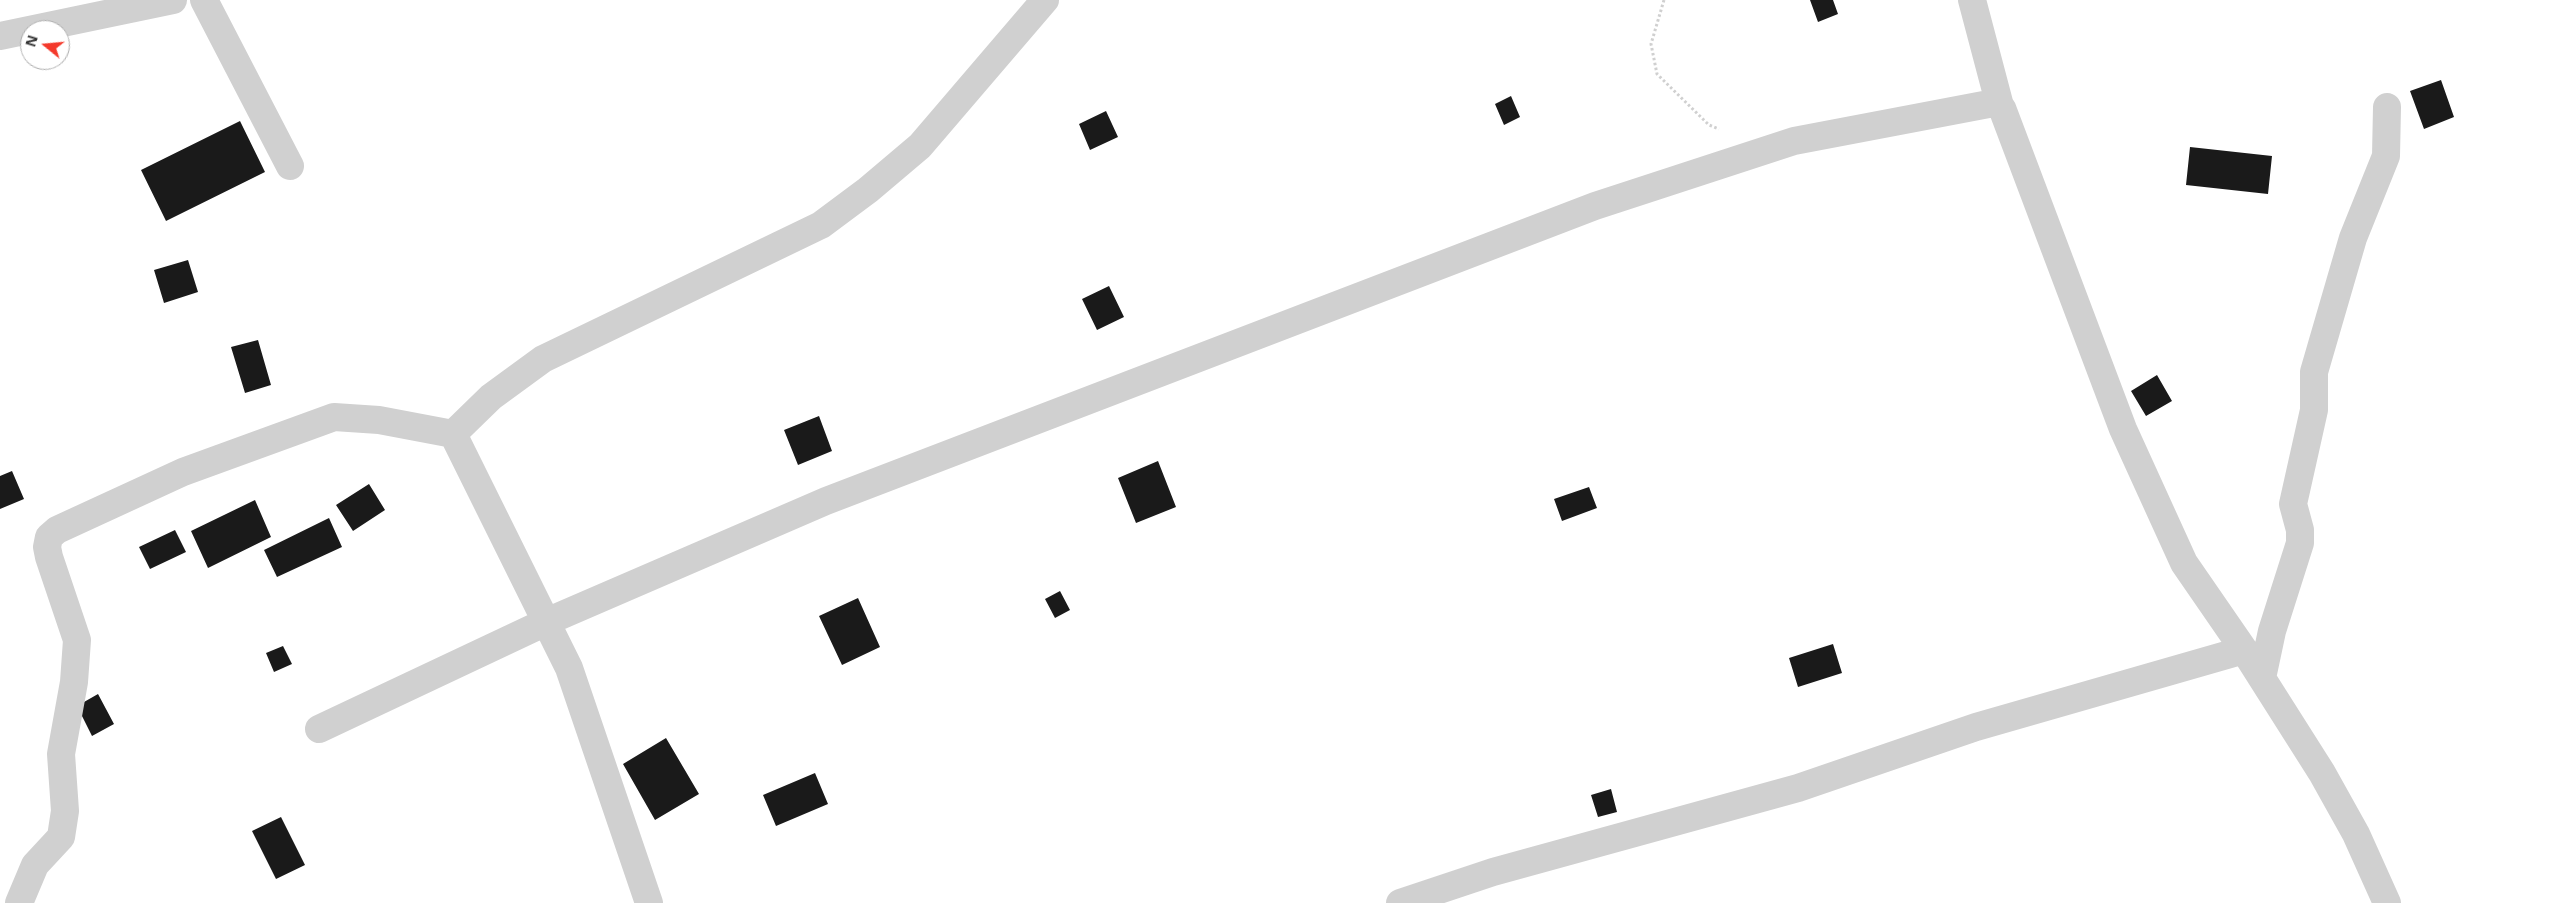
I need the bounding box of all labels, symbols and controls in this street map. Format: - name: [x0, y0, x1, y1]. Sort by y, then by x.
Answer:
- north arrow: [20, 20, 70, 70]
- text: N: [20, 33, 42, 49]

